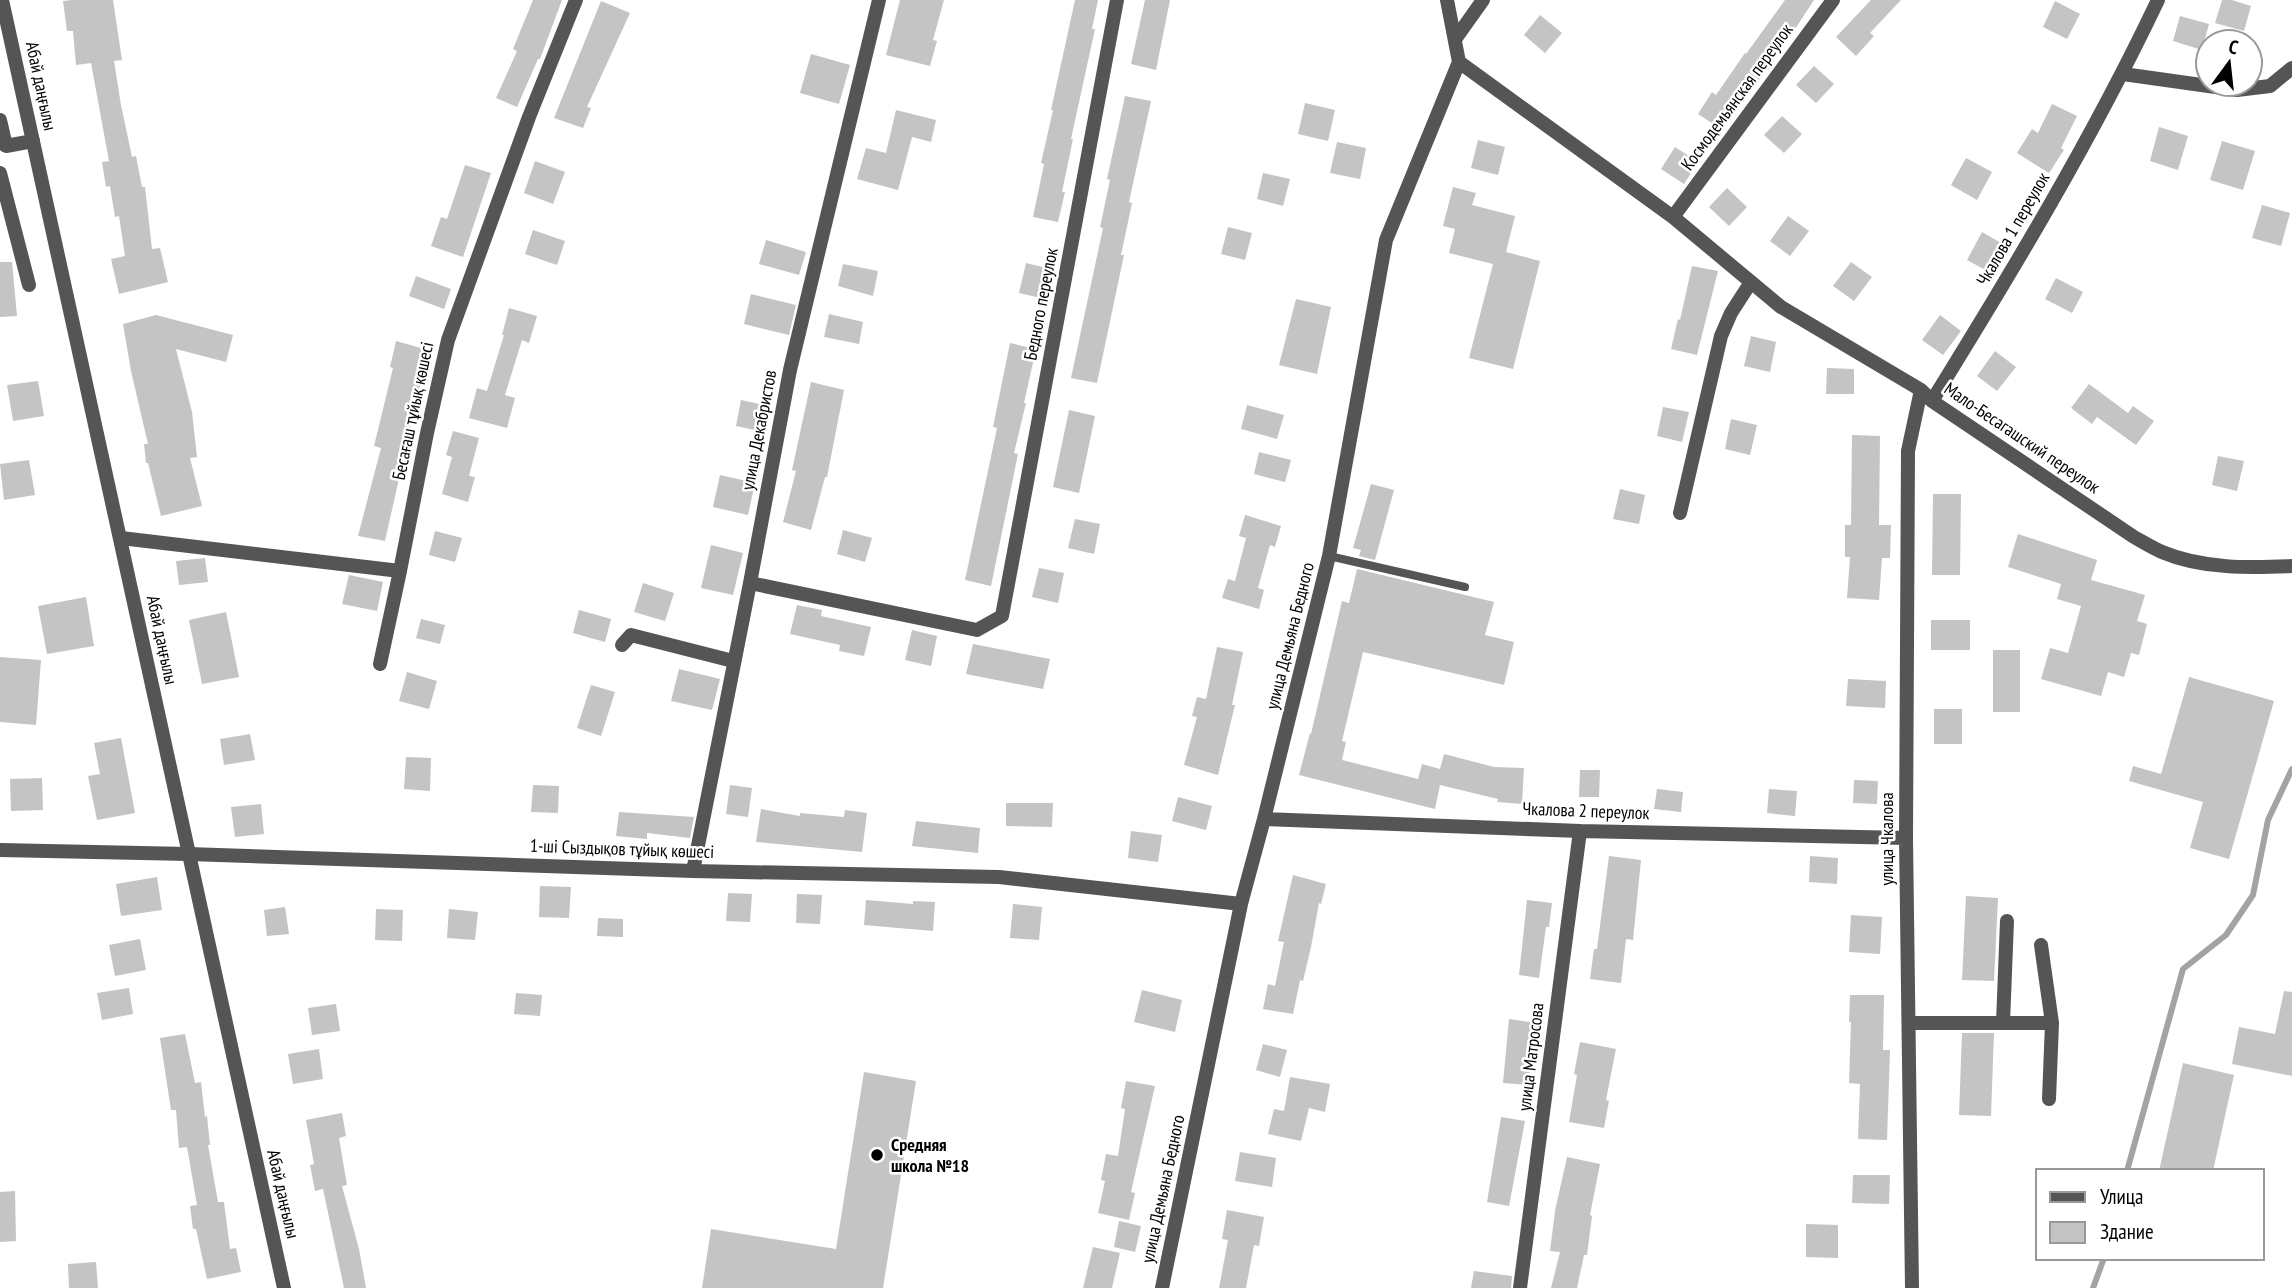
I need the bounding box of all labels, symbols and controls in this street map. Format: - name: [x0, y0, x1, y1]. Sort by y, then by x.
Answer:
- street label: Космодемьянская переулок: [1676, 19, 1798, 175]
- north arrow: [2194, 28, 2264, 98]
- text: С: [2226, 34, 2241, 59]
- street label: Абай даңғылы: [21, 39, 62, 133]
- street label: Чкалова 1 переулок: [1971, 168, 2054, 289]
- street label: Бедного переулок: [1018, 246, 1063, 362]
- street label: Бесағаш тұйық көшесі: [387, 340, 438, 482]
- street label: улица Декабристов: [736, 368, 781, 492]
- street label: Мало-Бесагашский переулок: [1940, 377, 2105, 498]
- street label: улица Демьяна Бедного: [1260, 560, 1319, 712]
- street label: Абай даңғылы: [142, 593, 183, 687]
- street label: улица Чкалова: [1875, 792, 1898, 886]
- street label: Чкалова 2 переулок: [1522, 797, 1650, 824]
- street label: 1-ші Сыздықов тұйық көшесі: [530, 834, 714, 863]
- street label: улица Матросова: [1512, 1001, 1549, 1112]
- street label: улица Демьяна Бедного: [1136, 1113, 1189, 1265]
- place label: Средняя школа №18: [891, 1133, 969, 1177]
- street label: Абай даңғылы: [262, 1147, 305, 1241]
- marker: Средняя школа №18: [869, 1147, 885, 1163]
- legend: [2036, 1169, 2264, 1260]
- text: Улица: [2100, 1183, 2143, 1210]
- text: Здание: [2100, 1218, 2154, 1245]

